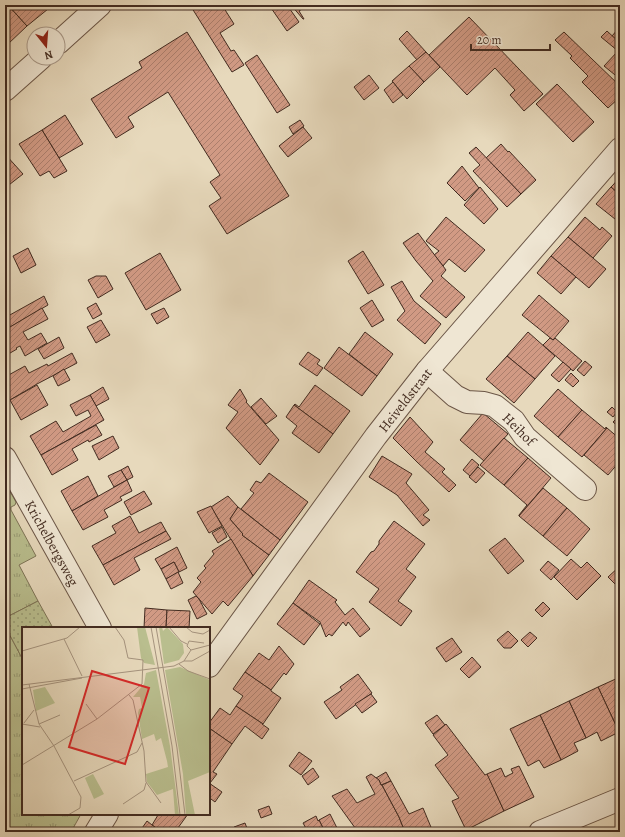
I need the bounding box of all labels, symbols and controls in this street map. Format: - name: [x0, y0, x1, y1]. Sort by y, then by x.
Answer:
- north arrow: [26, 26, 66, 66]
- scale bar: [471, 26, 550, 52]
- text: 20 m: [477, 32, 501, 48]
- text: N: [43, 47, 55, 63]
- street label: Heiveldstraat: [374, 364, 437, 436]
- street label: Heihof: [498, 409, 541, 452]
- street label: Krichelbergsweg: [20, 497, 83, 590]
- inset map: [22, 627, 210, 815]

